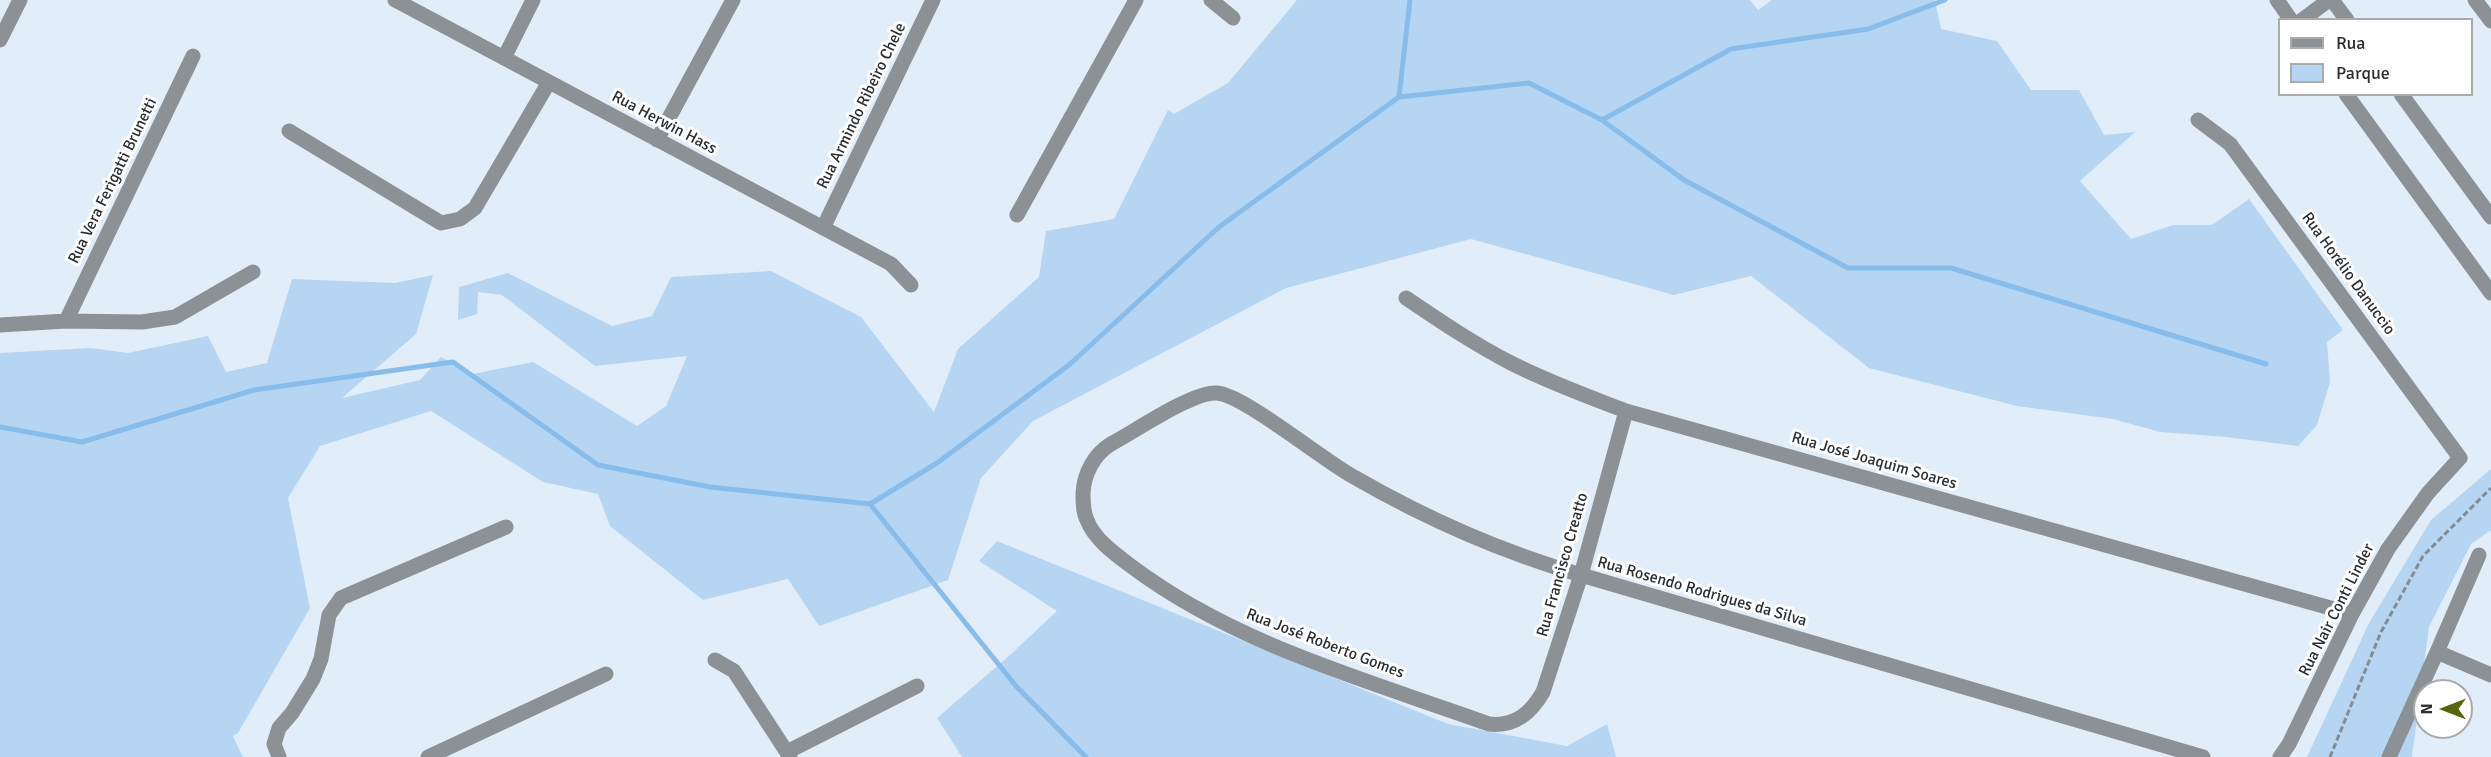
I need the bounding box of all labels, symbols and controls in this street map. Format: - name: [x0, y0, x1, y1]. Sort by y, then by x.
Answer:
- legend: [2278, 18, 2473, 96]
- street label: Rua Armindo Ribeiro Chele: [813, 20, 911, 192]
- text: Rua: [2336, 32, 2365, 54]
- text: Parque: [2336, 62, 2390, 84]
- street label: Rua Herwin Hass: [608, 87, 720, 159]
- street label: Rua Vera Ferigatti Brunetti: [65, 95, 161, 267]
- street label: Rua Horélio Danuccio: [2297, 209, 2399, 339]
- street label: Rua José Joaquim Soares: [1789, 428, 1959, 494]
- street label: Rua Francisco Creatto: [1533, 491, 1593, 639]
- street label: Rua Nair Conti Linder: [2295, 541, 2379, 679]
- street label: Rua Rosendo Rodrigues da Silva: [1595, 553, 1809, 631]
- street label: Rua José Roberto Gomes: [1243, 605, 1407, 683]
- north arrow: [2413, 679, 2473, 739]
- text: N: [2417, 703, 2437, 715]

